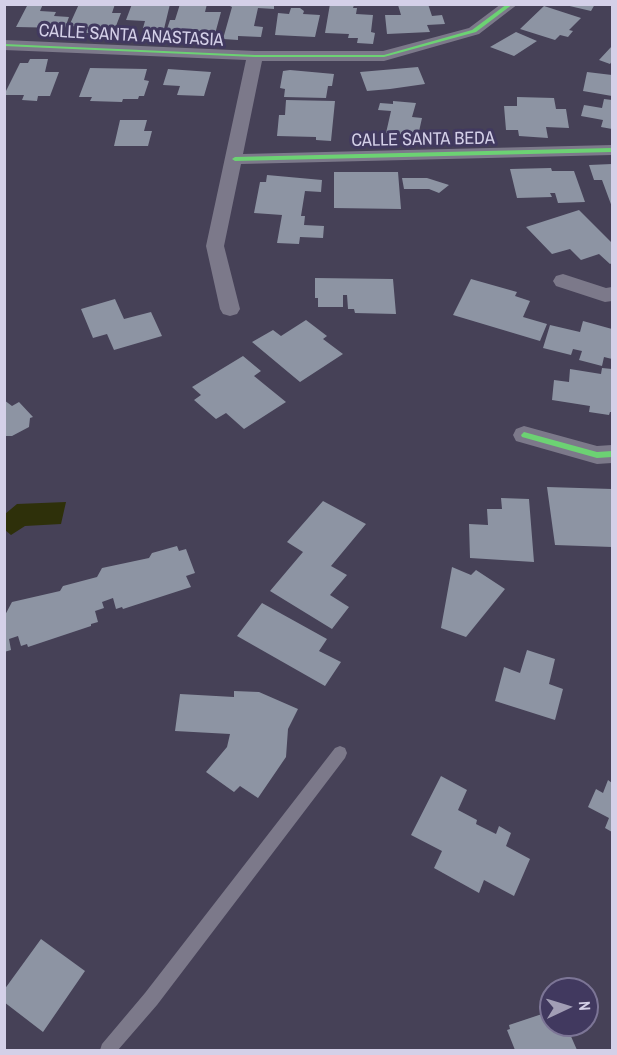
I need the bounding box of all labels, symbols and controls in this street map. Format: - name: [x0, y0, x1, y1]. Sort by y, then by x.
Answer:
- street label: CALLE SANTA ANASTASIA: [38, 20, 224, 52]
- street label: CALLE SANTA BEDA: [351, 128, 495, 152]
- north arrow: [539, 977, 599, 1037]
- text: N: [574, 1000, 596, 1011]

